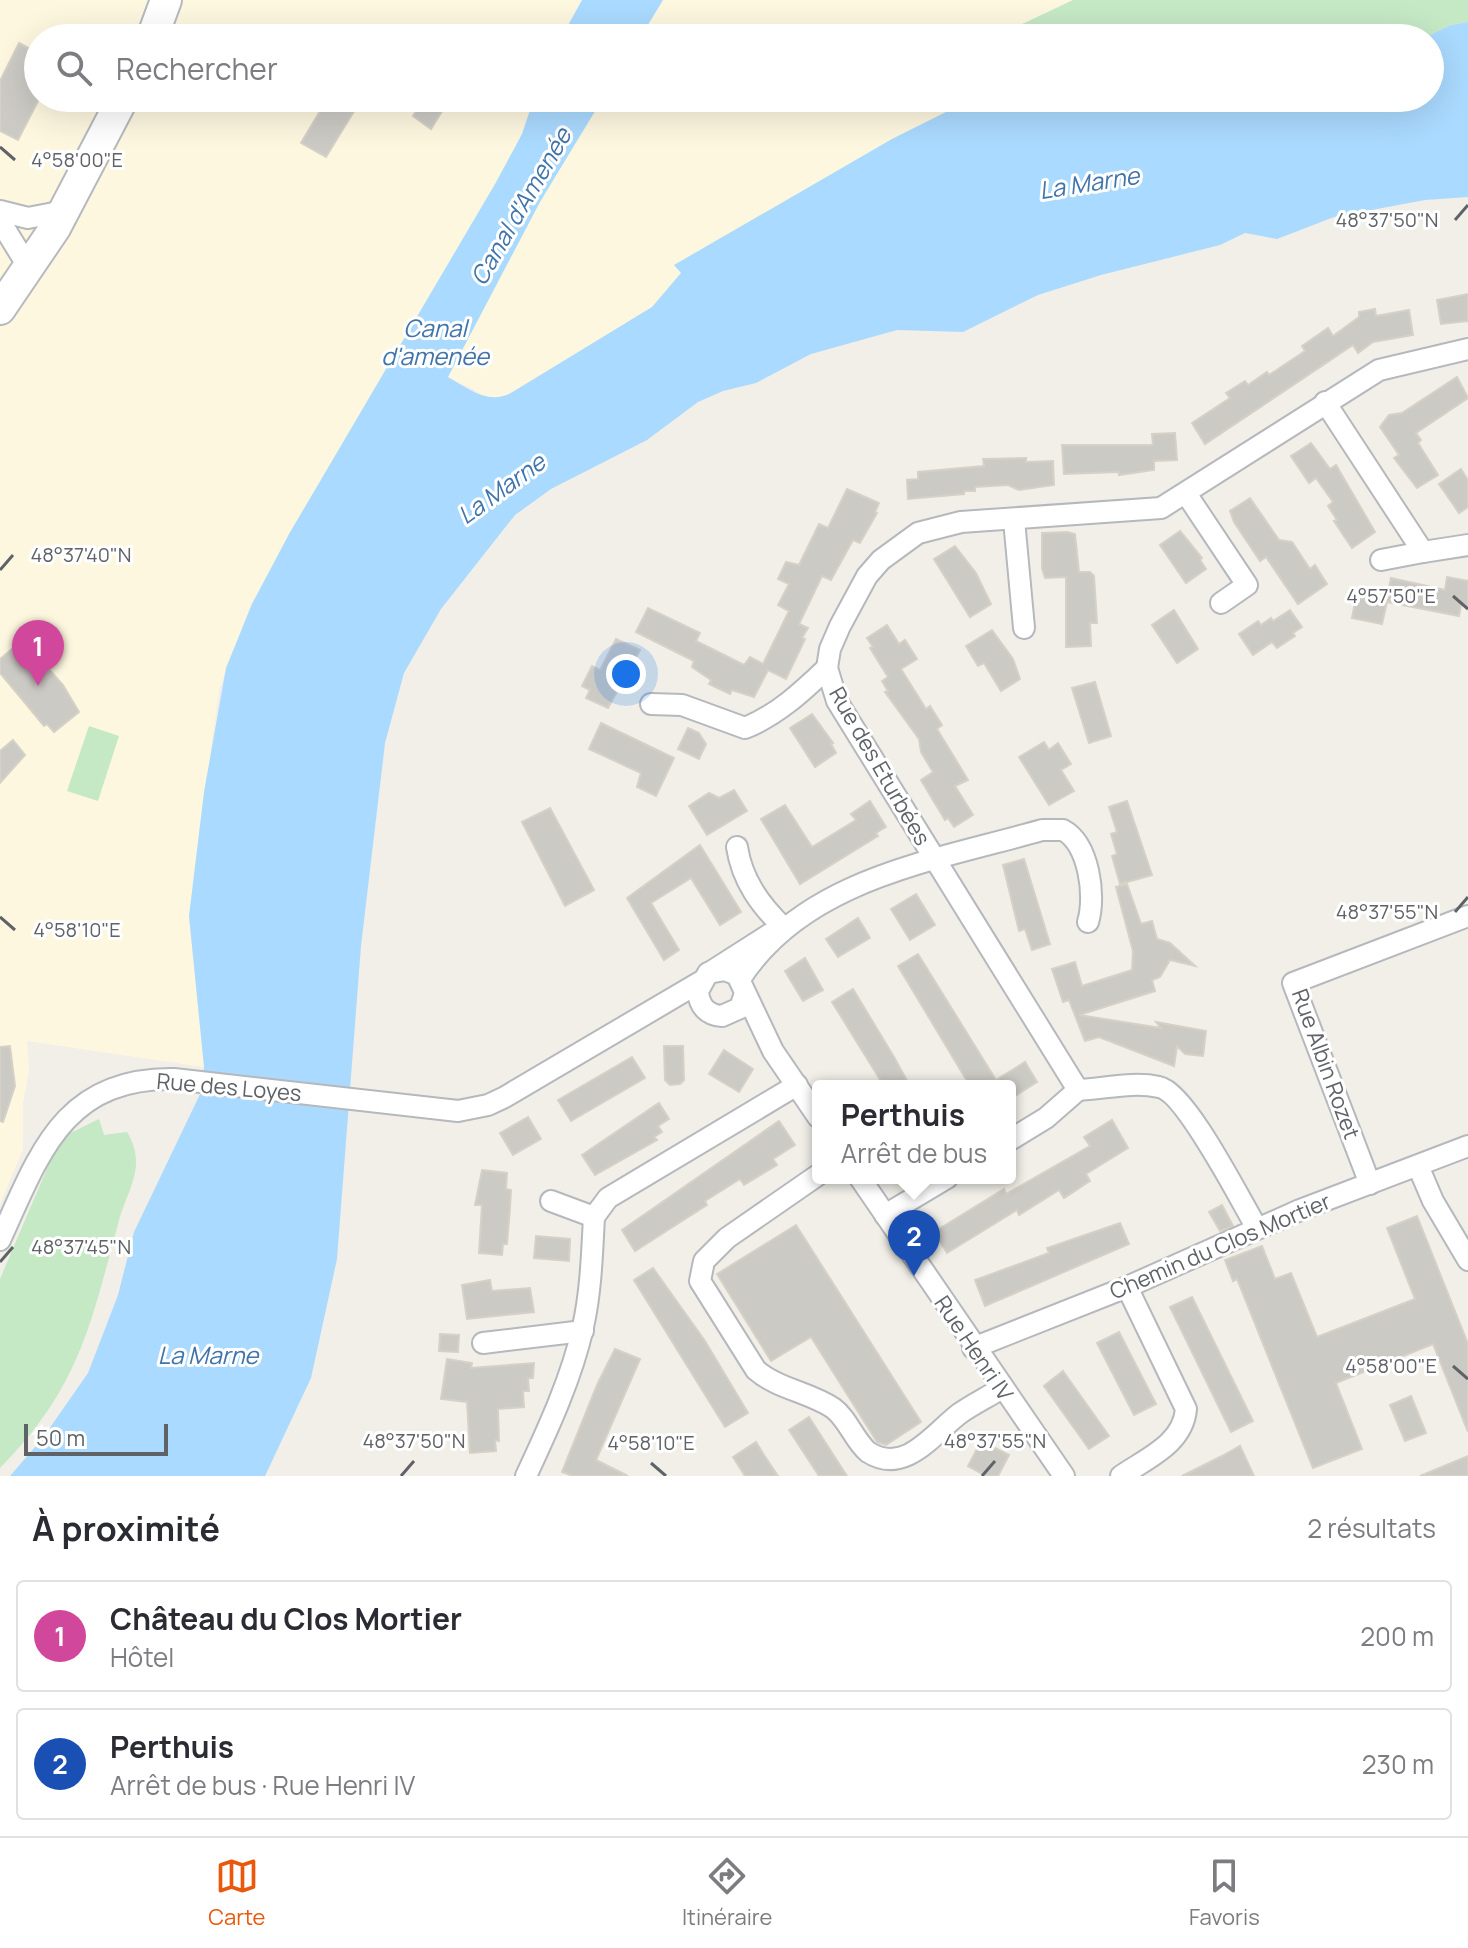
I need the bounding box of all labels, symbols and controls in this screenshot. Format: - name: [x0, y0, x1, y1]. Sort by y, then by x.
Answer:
- search box: [24, 24, 1444, 112]
- icon: search: [52, 46, 96, 90]
- text: Rechercher: [116, 48, 278, 89]
- water label: Canal d'Amenée: [462, 120, 579, 291]
- text: 4°58'00"E: [31, 146, 123, 173]
- water label: La Marne: [1037, 158, 1143, 206]
- text: 48°37'50"N: [1335, 206, 1439, 233]
- water label: Canal d'amenée: [381, 311, 491, 372]
- water label: La Marne: [451, 444, 553, 531]
- text: 48°37'40"N: [31, 541, 131, 568]
- text: 4°57'50"E: [1346, 582, 1436, 609]
- pin: 1: [12, 620, 64, 686]
- your location: [606, 654, 646, 694]
- street label: Rue des Eturbées: [822, 681, 938, 851]
- text: 48°37'55"N: [1336, 898, 1438, 925]
- text: 4°58'10"E: [33, 916, 121, 943]
- street label: Rue Albin Rozet: [1285, 985, 1367, 1143]
- street label: Rue des Loyes: [155, 1066, 303, 1108]
- popup: [812, 1080, 1016, 1184]
- text: Perthuis: [841, 1094, 965, 1135]
- text: Arrêt de bus: [841, 1135, 987, 1171]
- street label: Chemin du Clos Mortier: [1105, 1186, 1335, 1306]
- pin: 2: [888, 1210, 940, 1276]
- text: 48°37'45"N: [31, 1233, 131, 1260]
- street label: Rue Henri IV: [928, 1290, 1021, 1407]
- water label: La Marne: [158, 1338, 260, 1371]
- text: 4°58'00"E: [1345, 1352, 1437, 1379]
- scale bar: [24, 1420, 168, 1456]
- text: 50 m: [36, 1423, 85, 1453]
- text: 48°37'50"N: [362, 1427, 466, 1454]
- text: 48°37'55"N: [944, 1427, 1046, 1454]
- text: 4°58'10"E: [607, 1429, 695, 1456]
- text: À proximité: [32, 1505, 220, 1551]
- text: 2 résultats: [1307, 1510, 1436, 1546]
- text: Château du Clos Mortier: [110, 1598, 462, 1639]
- text: 1: [54, 1618, 66, 1654]
- text: 200 m: [1360, 1618, 1434, 1654]
- text: Hôtel: [110, 1639, 174, 1675]
- text: Perthuis: [110, 1726, 234, 1767]
- text: 2: [52, 1746, 68, 1782]
- text: 230 m: [1362, 1746, 1434, 1782]
- text: Arrêt de bus · Rue Henri IV: [110, 1767, 415, 1803]
- tab: Carte: [208, 1854, 265, 1932]
- tab: Itinéraire: [682, 1854, 772, 1932]
- tab: Favoris: [1189, 1854, 1260, 1932]

